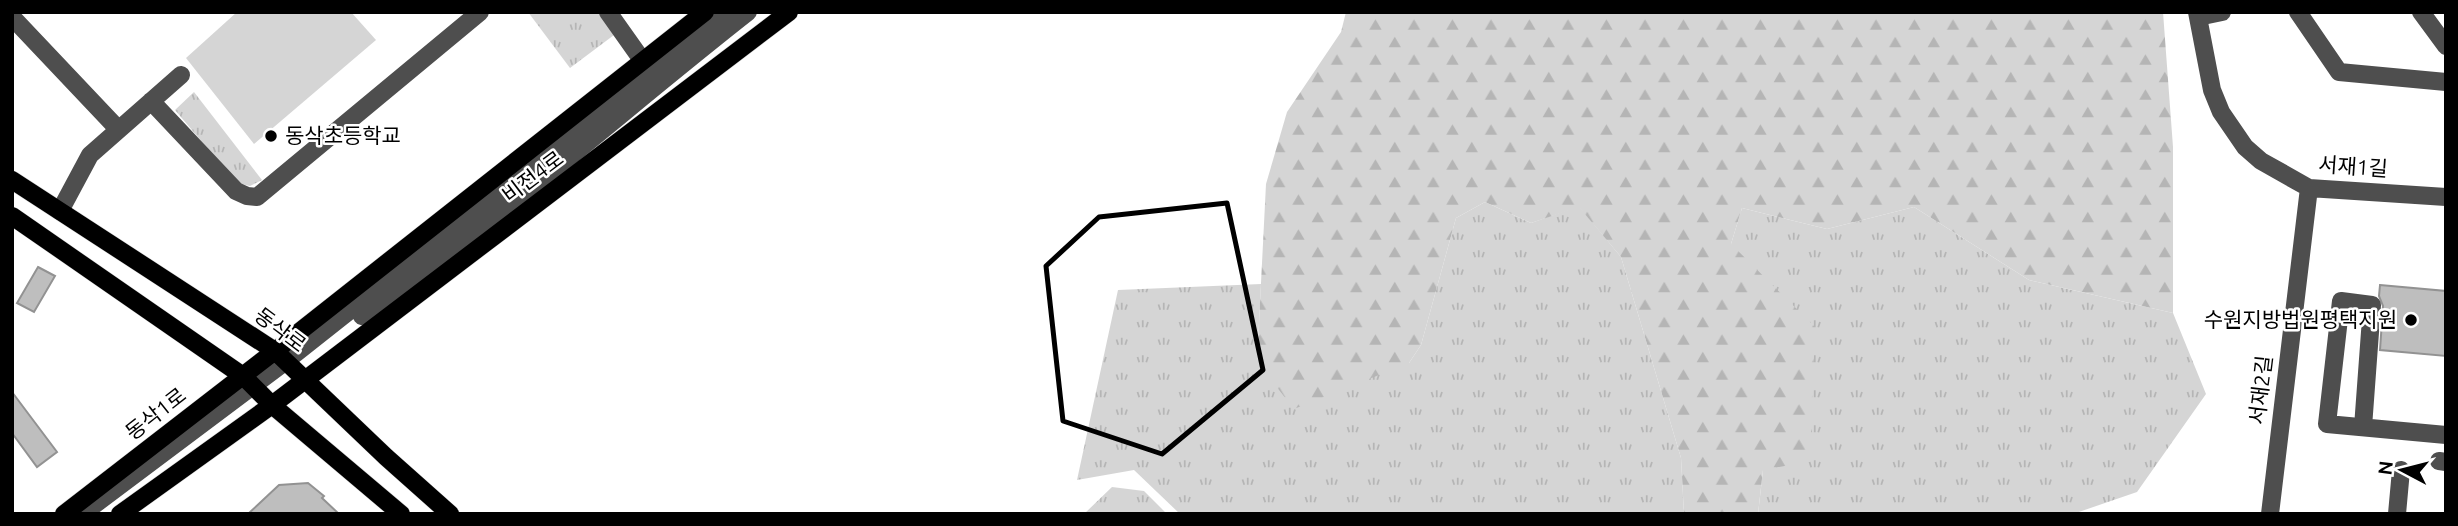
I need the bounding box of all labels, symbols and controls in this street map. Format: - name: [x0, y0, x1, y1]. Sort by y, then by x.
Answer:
- place label: 동삭초등학교: [285, 123, 401, 147]
- marker: 동삭초등학교: [263, 128, 279, 144]
- street label: 비전4로: [497, 146, 567, 207]
- street label: 서재1길: [2317, 152, 2389, 180]
- street label: 동삭로: [250, 302, 311, 356]
- place label: 수원지방법원평택지원: [2204, 307, 2397, 331]
- marker: 수원지방법원평택지원: [2403, 312, 2419, 328]
- street label: 서재2길: [2244, 354, 2276, 426]
- street label: 동삭1로: [120, 382, 190, 444]
- north arrow: [2367, 435, 2437, 505]
- text: N: [2373, 460, 2397, 476]

